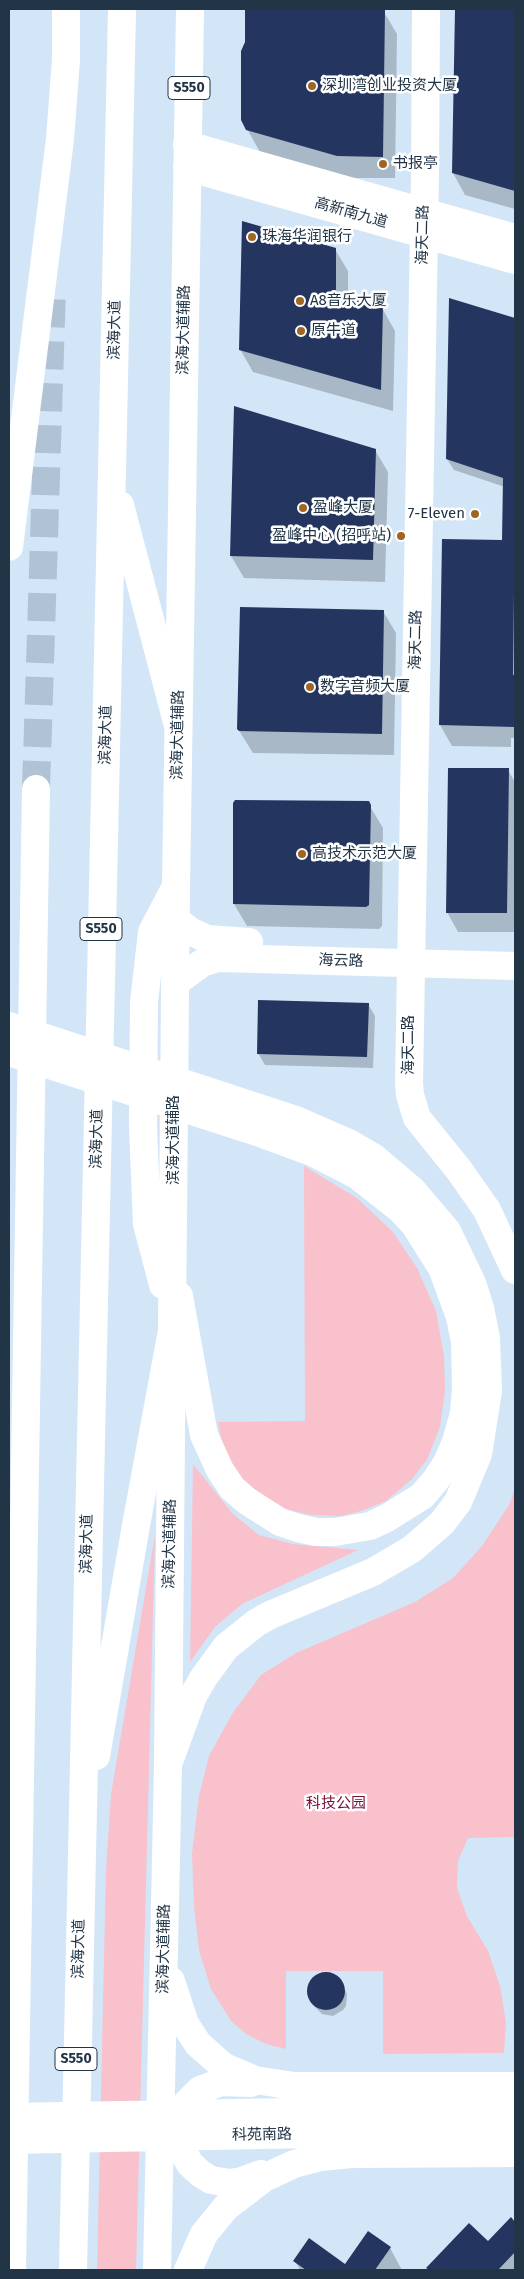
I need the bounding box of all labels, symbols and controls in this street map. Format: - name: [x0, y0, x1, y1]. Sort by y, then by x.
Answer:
- road number: S550: [168, 76, 210, 100]
- place label: 深圳湾创业投资大厦: [322, 77, 457, 95]
- marker: 深圳湾创业投资大厦: [306, 80, 318, 92]
- place label: 书报亭: [393, 155, 438, 173]
- marker: 书报亭: [377, 158, 389, 170]
- street label: 高新南九道: [312, 194, 390, 232]
- street label: 海天二路: [413, 205, 433, 265]
- place label: 珠海华润银行: [262, 228, 352, 246]
- marker: 珠海华润银行: [246, 231, 258, 243]
- street label: 滨海大道辅路: [174, 285, 194, 375]
- place label: A8音乐大厦: [310, 292, 387, 310]
- marker: A8音乐大厦: [294, 295, 306, 307]
- street label: 滨海大道: [105, 300, 125, 360]
- place label: 原牛道: [311, 322, 356, 340]
- marker: 原牛道: [295, 325, 307, 337]
- place label: 盈峰大厦: [313, 499, 373, 517]
- marker: 盈峰大厦: [297, 502, 309, 514]
- place label: 7-Eleven: [408, 505, 465, 523]
- marker: 7-Eleven: [469, 508, 481, 520]
- place label: 盈峰中心 (招呼站): [272, 527, 391, 545]
- marker: 盈峰中心 (招呼站): [395, 530, 407, 542]
- street label: 海天二路: [406, 610, 426, 670]
- place label: 数字音频大厦: [320, 678, 410, 696]
- marker: 数字音频大厦: [304, 681, 316, 693]
- street label: 滨海大道辅路: [168, 690, 188, 780]
- street label: 滨海大道: [96, 705, 116, 765]
- place label: 高技术示范大厦: [312, 845, 417, 863]
- marker: 高技术示范大厦: [296, 848, 308, 860]
- road number: S550: [80, 918, 122, 941]
- street label: 海云路: [318, 951, 364, 971]
- street label: 海天二路: [400, 1015, 418, 1075]
- street label: 滨海大道辅路: [165, 1095, 183, 1185]
- street label: 滨海大道: [87, 1109, 107, 1169]
- street label: 滨海大道辅路: [160, 1499, 180, 1589]
- street label: 滨海大道: [77, 1514, 97, 1574]
- park label: 科技公园: [306, 1795, 366, 1813]
- street label: 滨海大道辅路: [154, 1904, 174, 1994]
- street label: 滨海大道: [69, 1919, 89, 1979]
- road number: S550: [55, 2048, 97, 2070]
- street label: 科苑南路: [232, 2125, 292, 2145]

